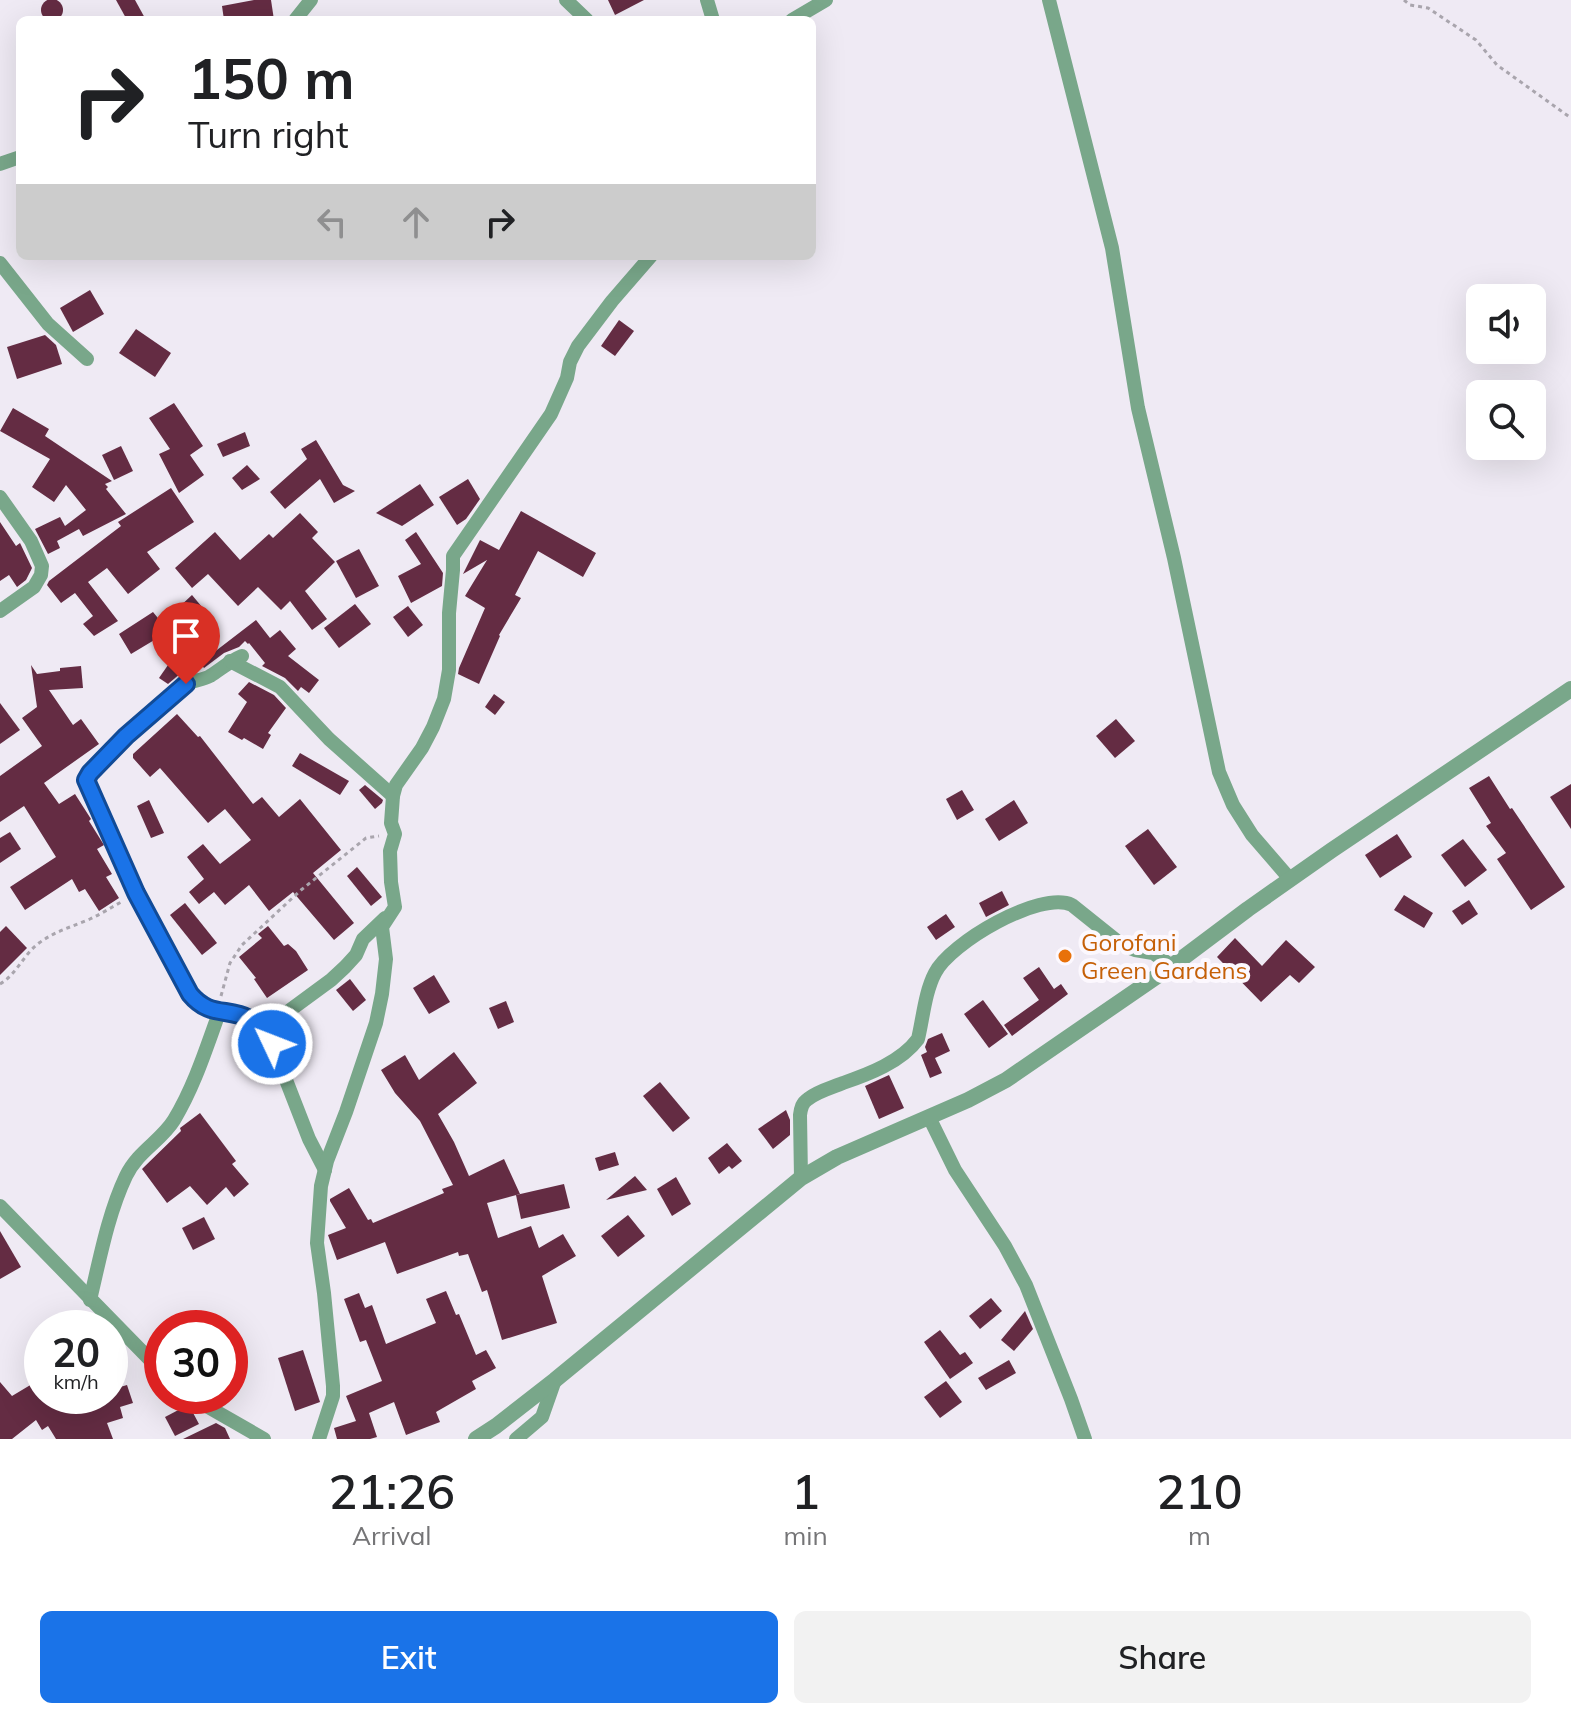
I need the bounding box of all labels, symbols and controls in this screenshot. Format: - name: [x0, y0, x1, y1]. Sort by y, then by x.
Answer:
- text: 150 m: [188, 43, 355, 113]
- icon: right: [56, 48, 160, 152]
- text: Turn right: [188, 112, 349, 157]
- icon: left: [310, 200, 354, 244]
- icon: ahead: [394, 200, 438, 244]
- icon: right: [478, 200, 522, 244]
- map controls: [1466, 284, 1546, 460]
- button: sound: [1466, 284, 1546, 364]
- button: search: [1466, 380, 1546, 460]
- pin: [152, 602, 220, 684]
- icon: arrive: [164, 614, 208, 658]
- place label: Gorofani Green Gardens: [1081, 927, 1247, 985]
- marker: Gorofani Green Gardens: [1056, 947, 1074, 965]
- position arrow: [230, 1002, 314, 1086]
- speed limit sign: 30: [144, 1310, 248, 1414]
- text: 20: [52, 1327, 100, 1377]
- text: km/h: [53, 1369, 99, 1394]
- text: 21:26: [328, 1461, 455, 1521]
- text: 1: [791, 1461, 820, 1521]
- text: 210: [1156, 1461, 1243, 1521]
- text: Arrival: [352, 1519, 431, 1552]
- text: min: [783, 1519, 828, 1552]
- text: m: [1188, 1519, 1211, 1552]
- button: Exit: [40, 1611, 778, 1703]
- button: Share: [794, 1611, 1531, 1703]

